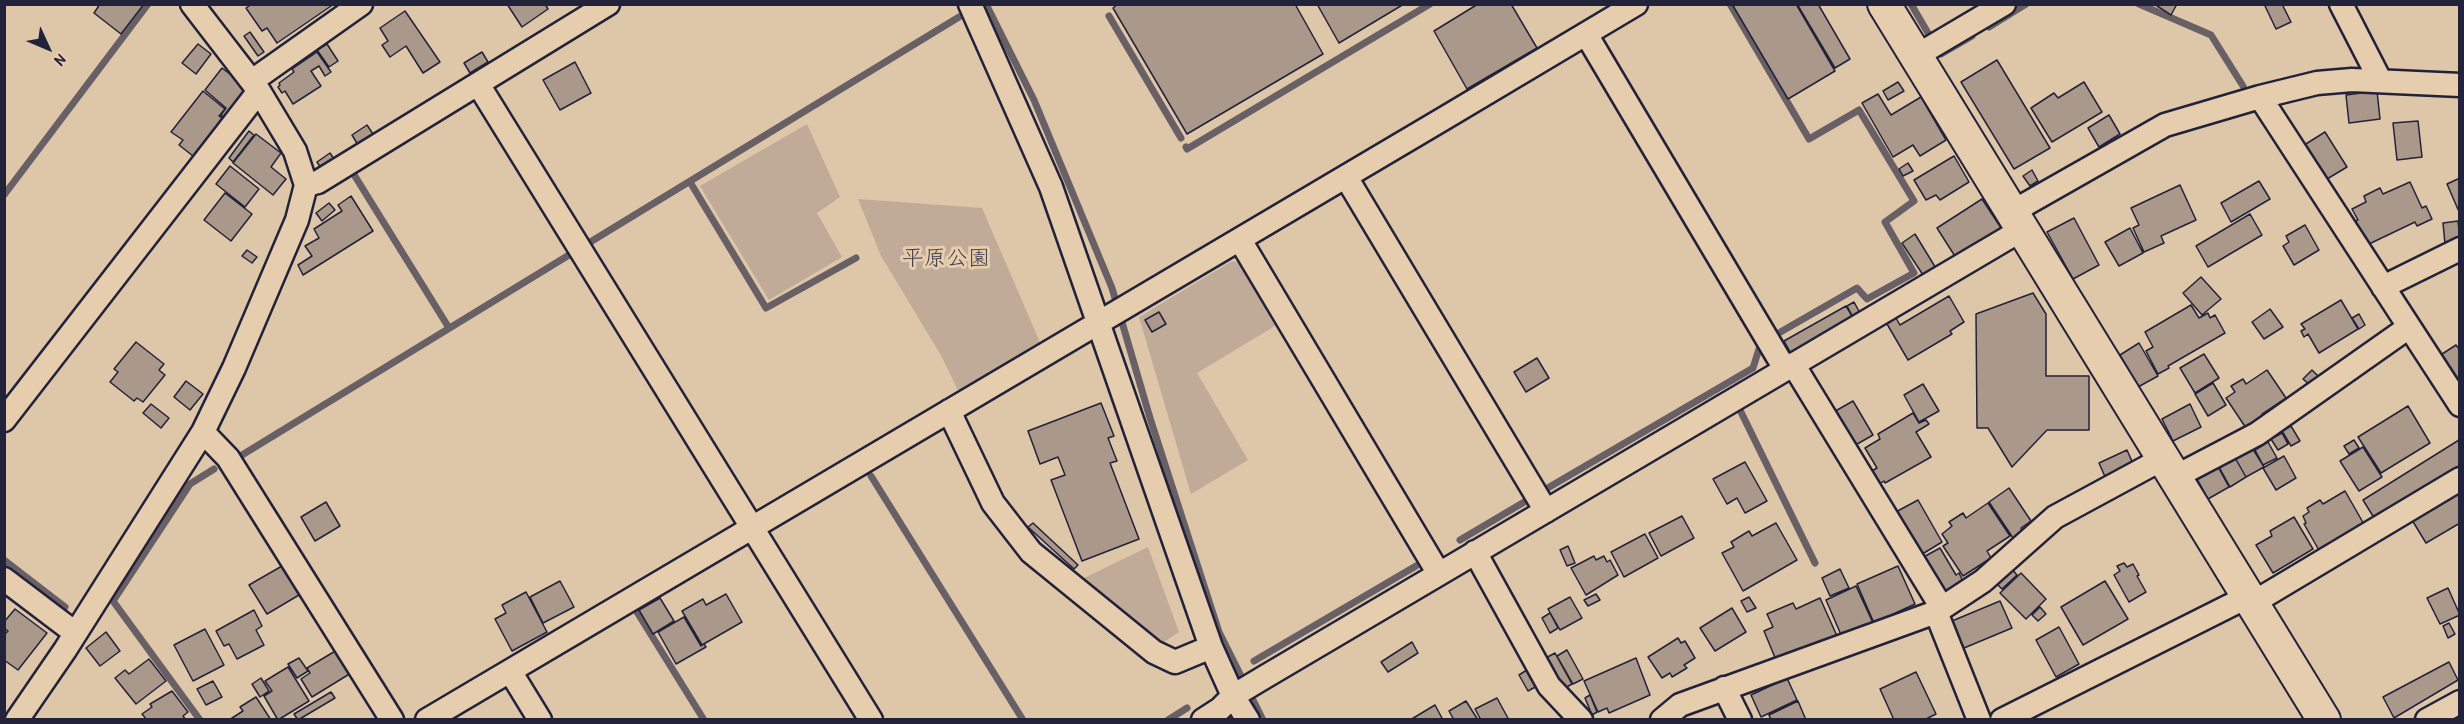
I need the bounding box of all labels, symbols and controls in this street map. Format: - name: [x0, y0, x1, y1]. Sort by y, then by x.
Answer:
- north arrow: [18, 18, 78, 78]
- text: N: [50, 50, 72, 71]
- park label: 平原公園: [902, 246, 990, 272]

